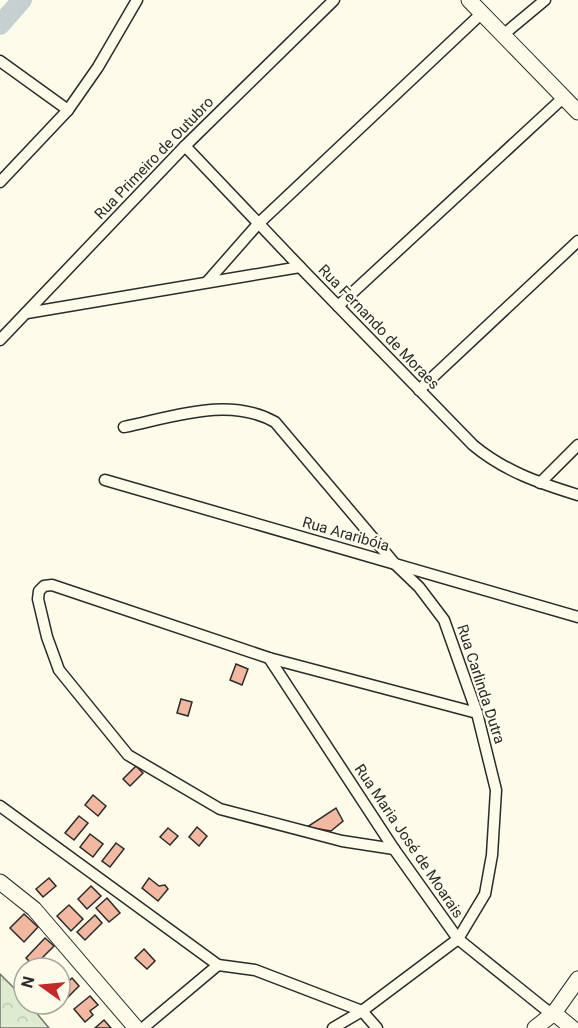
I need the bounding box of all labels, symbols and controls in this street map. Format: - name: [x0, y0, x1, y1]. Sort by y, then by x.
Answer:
- street label: Rua Primeiro de Outubro: [91, 93, 217, 223]
- street label: Rua Fernando de Moraes: [315, 261, 443, 393]
- street label: Rua Araribóia: [300, 513, 392, 555]
- street label: Rua Carlinda Dutra: [453, 622, 509, 746]
- street label: Rua Maria José de Moarais: [351, 761, 467, 921]
- north arrow: [12, 956, 72, 1016]
- text: N: [17, 974, 39, 990]

